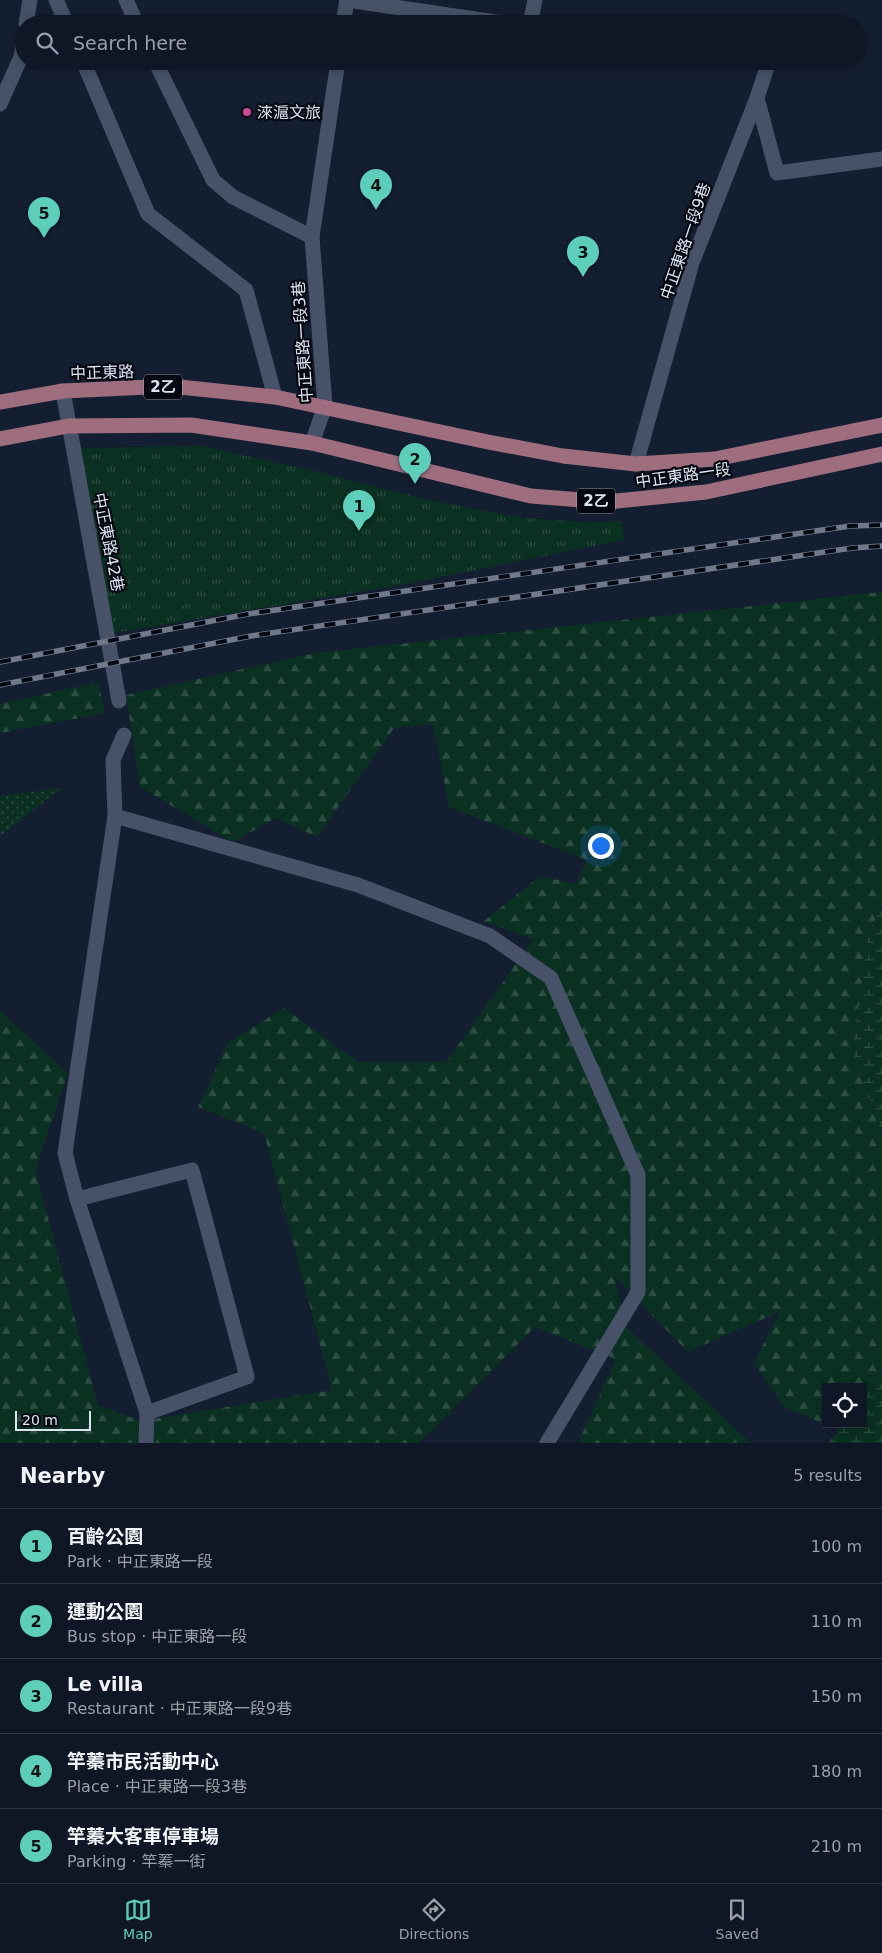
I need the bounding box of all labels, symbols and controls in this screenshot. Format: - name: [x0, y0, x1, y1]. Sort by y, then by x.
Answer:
- search box: [15, 15, 867, 70]
- icon: search: [33, 29, 61, 57]
- text: Search here: [73, 32, 187, 54]
- place label: 淶滬文旅: [257, 103, 321, 122]
- marker: 淶滬文旅: [241, 106, 253, 118]
- pin: 4: [360, 169, 392, 210]
- street label: 中正東路一段9巷: [657, 180, 714, 302]
- pin: 5: [28, 197, 60, 238]
- pin: 3: [567, 236, 599, 277]
- street label: 中正東路一段3巷: [289, 280, 316, 404]
- street label: 中正東路: [70, 362, 134, 383]
- road number: 2乙: [144, 374, 182, 400]
- pin: 2: [399, 443, 431, 484]
- street label: 中正東路一段: [634, 459, 732, 492]
- road number: 2乙: [577, 488, 615, 514]
- pin: 1: [343, 490, 375, 531]
- street label: 中正東路42巷: [90, 491, 127, 593]
- your location: [588, 833, 614, 859]
- map controls: [822, 1383, 867, 1428]
- button: locate: [822, 1383, 867, 1428]
- scale bar: [15, 1408, 91, 1431]
- text: 20 m: [22, 1412, 58, 1428]
- text: Nearby: [20, 1464, 105, 1488]
- text: 5 results: [793, 1466, 862, 1485]
- text: 百齡公園: [67, 1525, 143, 1547]
- text: 1: [30, 1537, 42, 1556]
- text: 100 m: [811, 1537, 862, 1556]
- text: Park · 中正東路一段: [67, 1552, 213, 1571]
- text: 運動公園: [67, 1600, 143, 1622]
- text: 2: [30, 1612, 42, 1631]
- text: 110 m: [811, 1612, 862, 1631]
- text: Bus stop · 中正東路一段: [67, 1627, 247, 1646]
- text: Le villa: [67, 1673, 143, 1695]
- text: 3: [30, 1687, 42, 1706]
- text: 150 m: [811, 1687, 862, 1706]
- text: Restaurant · 中正東路一段9巷: [67, 1699, 292, 1718]
- text: 竿蓁市民活動中心: [67, 1750, 219, 1772]
- text: 4: [30, 1762, 42, 1781]
- text: 180 m: [811, 1762, 862, 1781]
- text: Place · 中正東路一段3巷: [67, 1777, 247, 1796]
- text: 竿蓁大客車停車場: [67, 1825, 219, 1847]
- text: 5: [30, 1837, 42, 1856]
- text: 210 m: [811, 1837, 862, 1856]
- text: Parking · 竿蓁一街: [67, 1852, 206, 1871]
- tab: Map: [123, 1896, 153, 1942]
- tab: Directions: [399, 1896, 469, 1942]
- tab: Saved: [716, 1896, 759, 1942]

